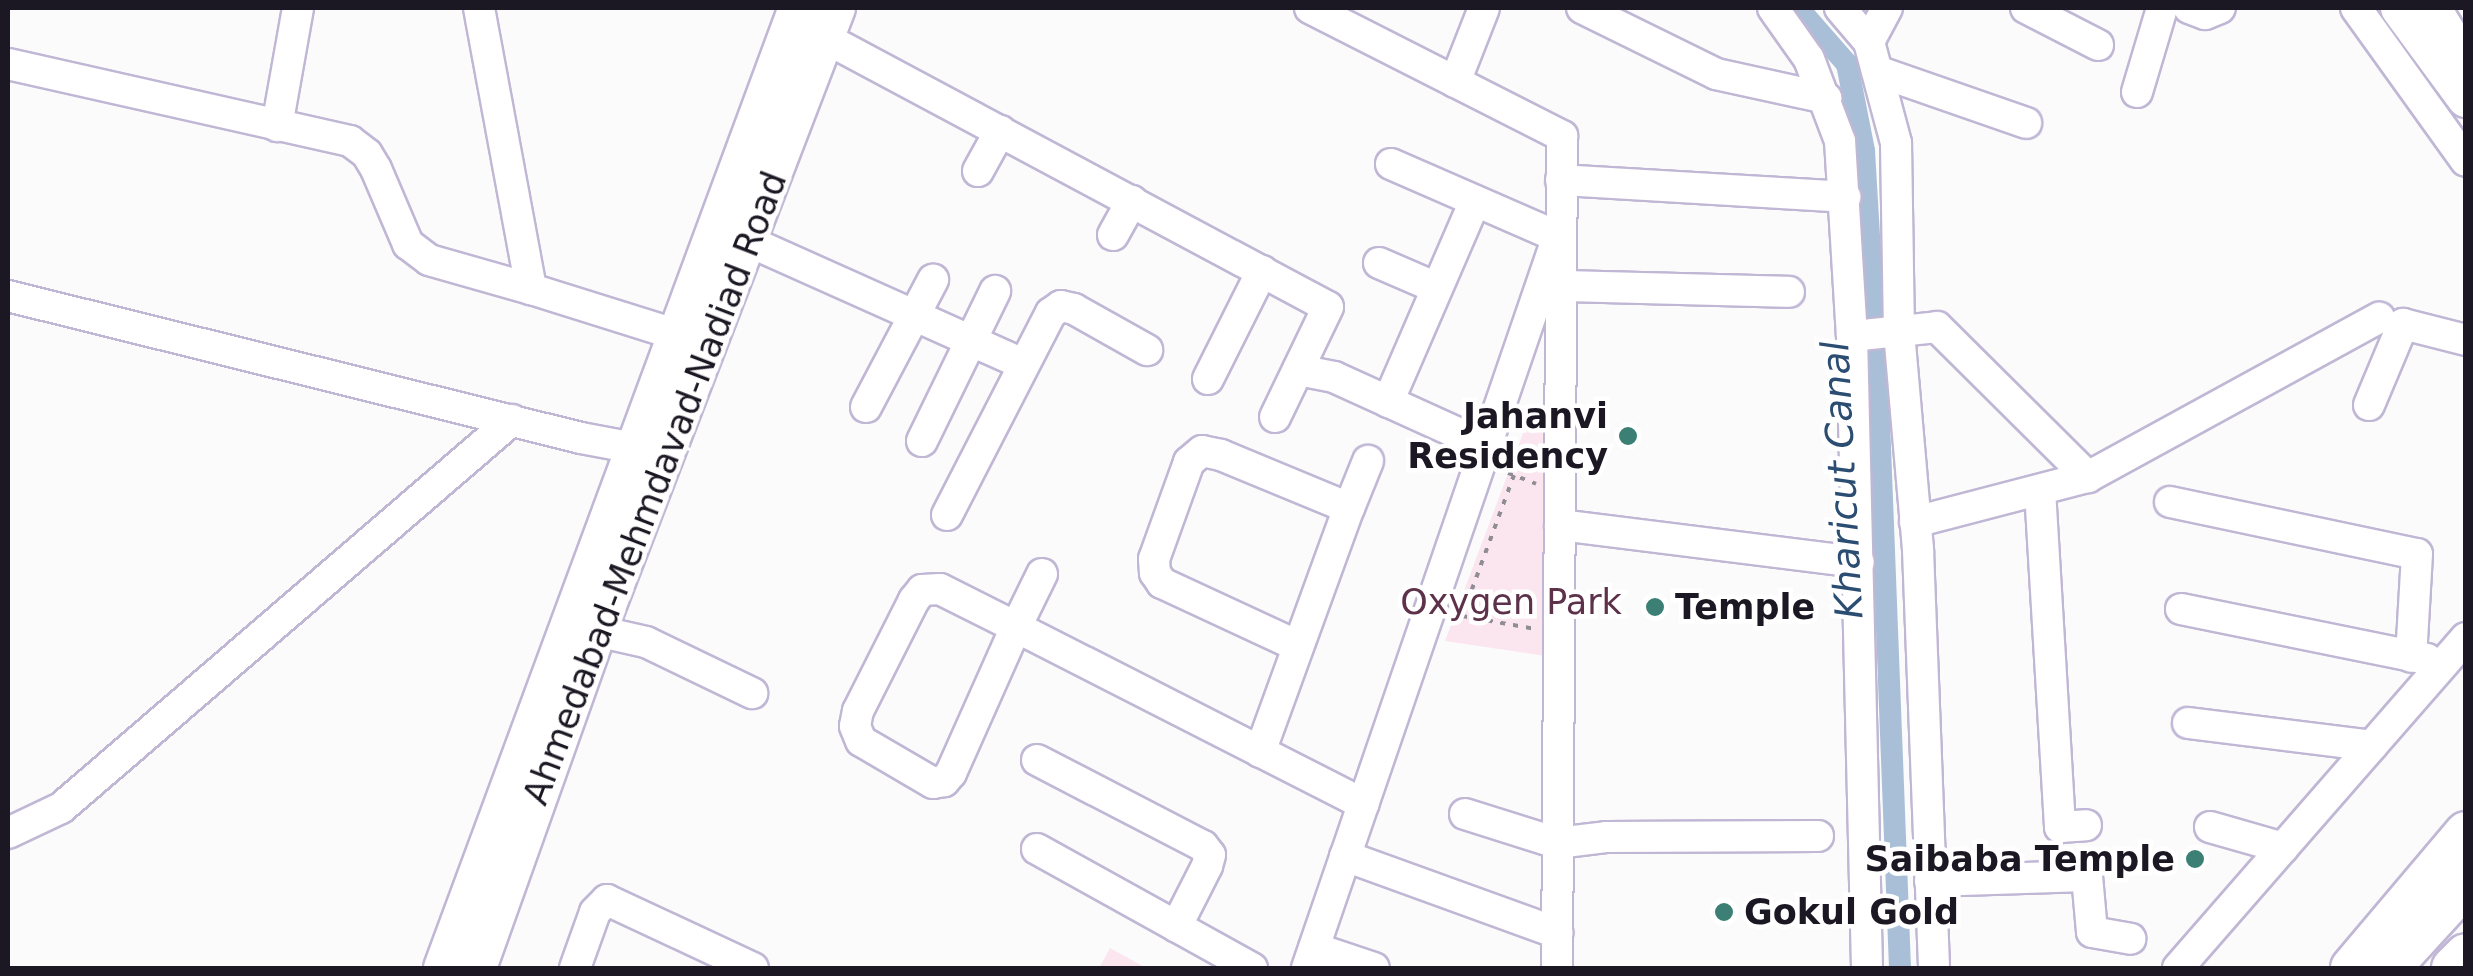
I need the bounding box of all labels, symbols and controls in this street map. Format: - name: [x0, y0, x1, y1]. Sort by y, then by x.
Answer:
- street label: Ahmedabad-Mehmdavad-Nadiad Road: [514, 165, 796, 811]
- water label: Kharicut Canal: [1813, 340, 1873, 620]
- place label: Jahanvi Residency: [1407, 395, 1608, 477]
- marker: Jahanvi Residency: [1617, 425, 1639, 447]
- park label: Oxygen Park: [1400, 581, 1622, 623]
- place label: Temple: [1675, 586, 1815, 628]
- marker: Temple: [1644, 596, 1666, 618]
- place label: Saibaba Temple: [1864, 838, 2175, 880]
- marker: Saibaba Temple: [2184, 848, 2206, 870]
- place label: Gokul Gold: [1744, 891, 1959, 933]
- marker: Gokul Gold: [1713, 901, 1735, 923]

